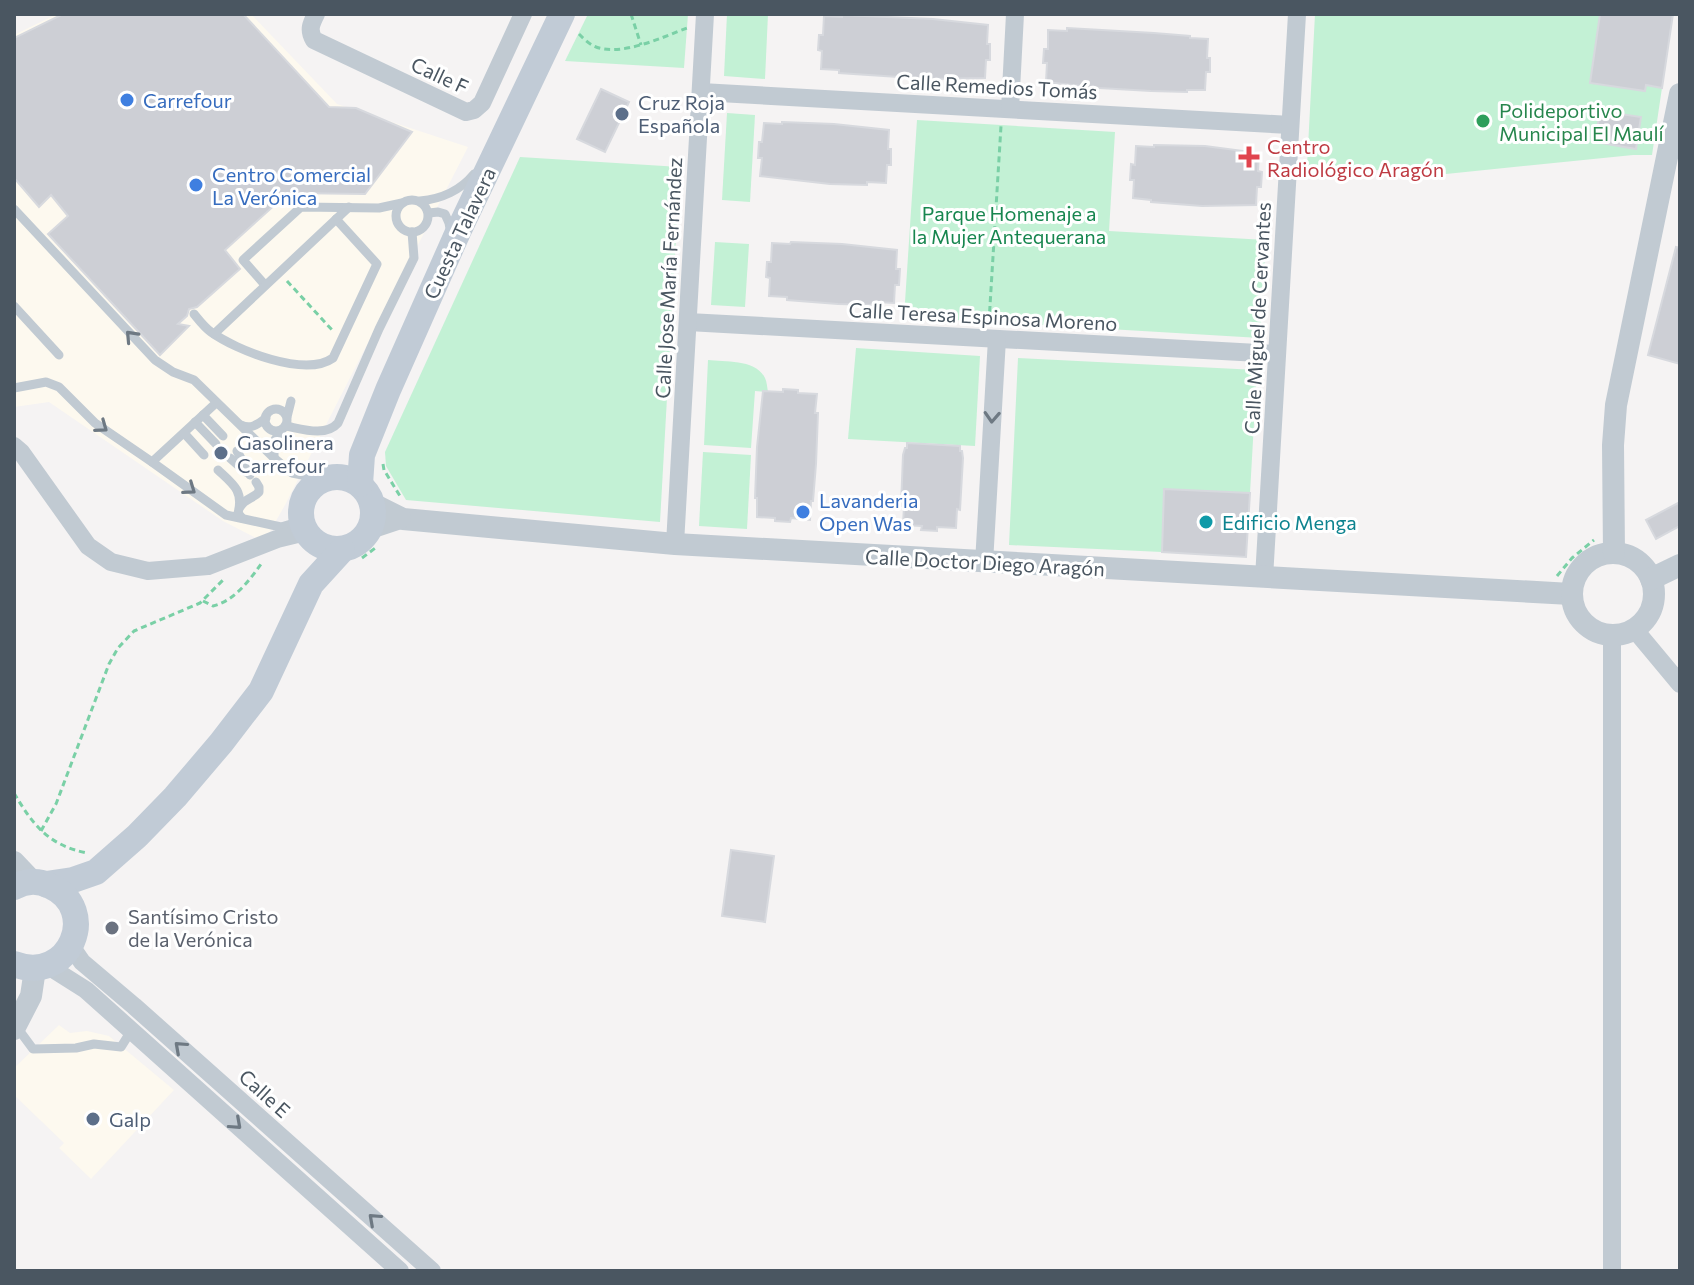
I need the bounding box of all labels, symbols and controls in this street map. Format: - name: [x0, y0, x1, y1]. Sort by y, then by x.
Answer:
- street label: Calle F: [408, 51, 472, 99]
- street label: Calle Remedios Tomás: [896, 69, 1098, 103]
- place label: Carrefour: [143, 88, 232, 112]
- place label: Cruz Roja Española: [638, 90, 725, 137]
- marker: Carrefour: [118, 91, 136, 109]
- place label: Polideportivo Municipal El Maulí: [1499, 98, 1665, 145]
- marker: Cruz Roja Española: [613, 105, 631, 123]
- marker: Polideportivo Municipal El Maulí: [1474, 112, 1492, 130]
- place label: Centro Radiológico Aragón: [1267, 134, 1444, 181]
- marker: Centro Radiológico Aragón: [1238, 146, 1260, 168]
- street label: Calle Jose María Fernández: [650, 157, 686, 399]
- place label: Centro Comercial La Verónica: [212, 162, 371, 209]
- street label: Cuesta Talavera: [418, 163, 500, 303]
- marker: Centro Comercial La Verónica: [187, 176, 205, 194]
- park label: Parque Homenaje a la Mujer Antequerana: [912, 201, 1106, 248]
- street label: Calle Miguel de Cervantes: [1239, 201, 1275, 435]
- street label: Calle Teresa Espinosa Moreno: [848, 297, 1118, 335]
- one-way arrow: [127, 330, 141, 345]
- one-way arrow: [984, 411, 1001, 424]
- one-way arrow: [93, 418, 108, 432]
- place label: Gasolinera Carrefour: [237, 430, 334, 477]
- marker: Gasolinera Carrefour: [212, 444, 230, 462]
- one-way arrow: [181, 479, 196, 494]
- place label: Lavanderia Open Was: [819, 488, 918, 535]
- marker: Lavanderia Open Was: [794, 503, 812, 521]
- place label: Edificio Menga: [1222, 510, 1357, 534]
- marker: Edificio Menga: [1197, 513, 1215, 531]
- street label: Calle Doctor Diego Aragón: [865, 544, 1105, 580]
- place label: Santísimo Cristo de la Verónica: [128, 904, 278, 951]
- marker: Santísimo Cristo de la Verónica: [103, 919, 121, 937]
- one-way arrow: [174, 1042, 189, 1056]
- street label: Calle E: [234, 1064, 296, 1122]
- place label: Galp: [109, 1107, 151, 1131]
- marker: Galp: [84, 1110, 102, 1128]
- one-way arrow: [226, 1115, 241, 1129]
- one-way arrow: [368, 1214, 383, 1229]

